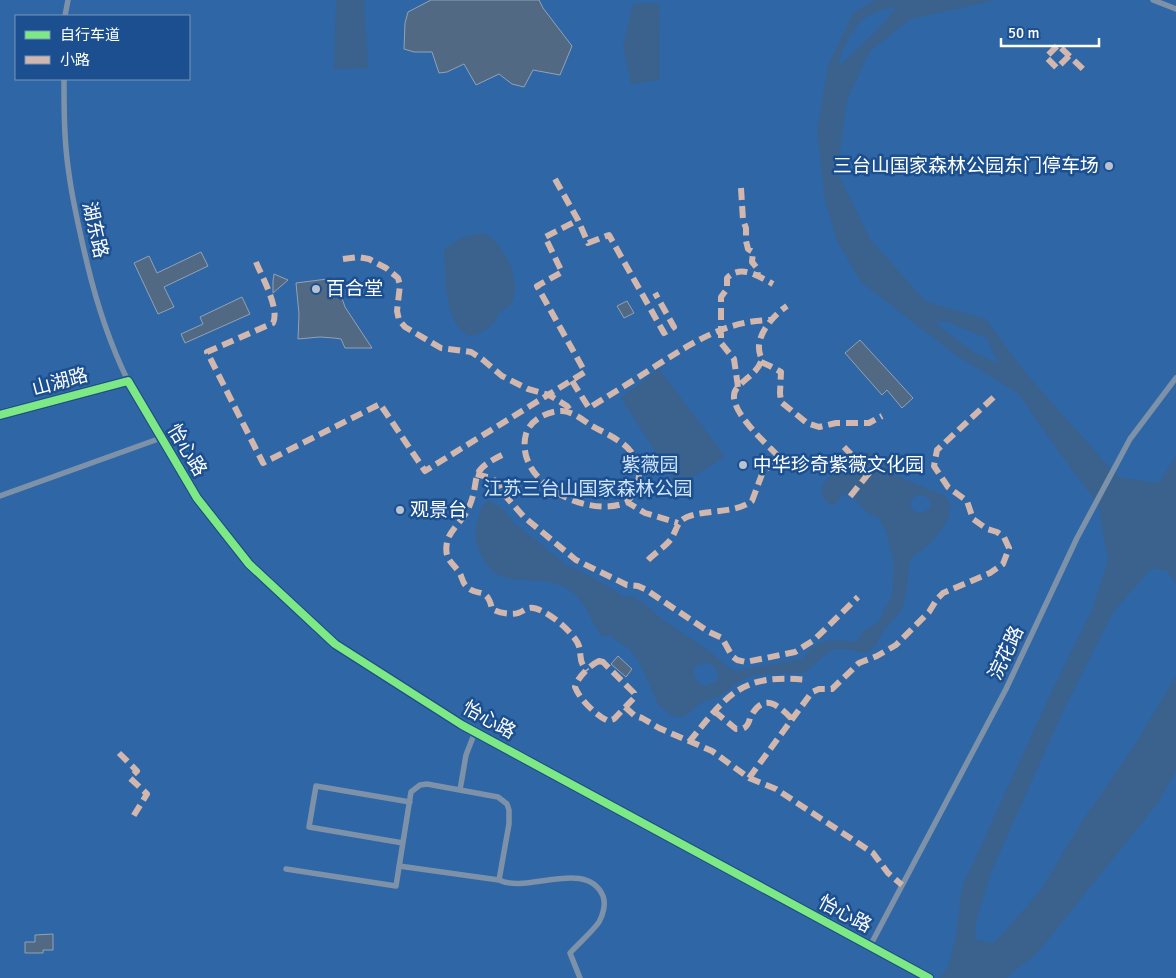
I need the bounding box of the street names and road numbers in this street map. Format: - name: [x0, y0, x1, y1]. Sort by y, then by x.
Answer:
- street label: 湖东路: [77, 200, 113, 260]
- street label: 山湖路: [29, 363, 91, 401]
- street label: 怡心路: [162, 419, 212, 481]
- street label: 浣花路: [983, 622, 1029, 684]
- street label: 怡心路: [458, 696, 520, 744]
- street label: 怡心路: [814, 890, 876, 938]

